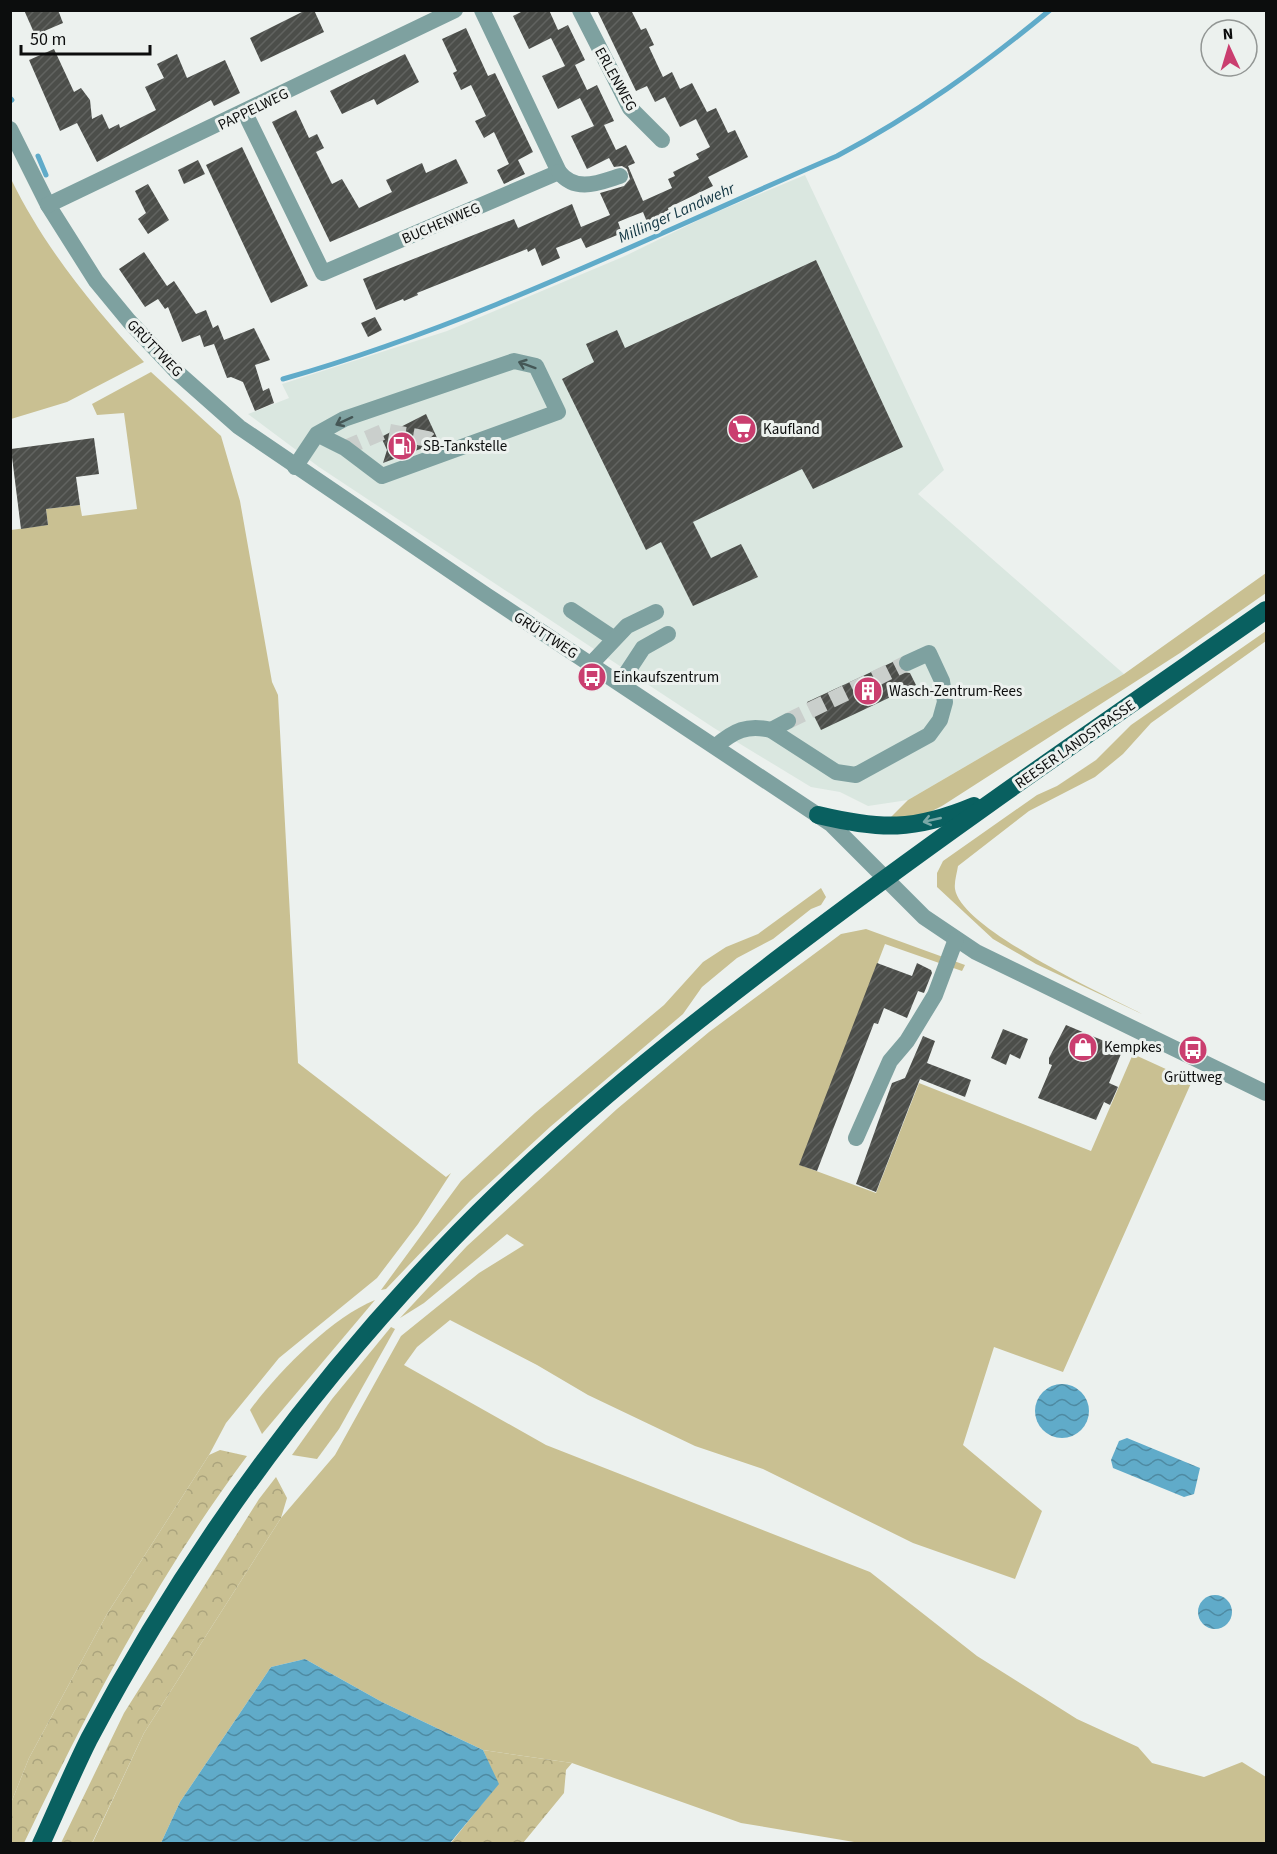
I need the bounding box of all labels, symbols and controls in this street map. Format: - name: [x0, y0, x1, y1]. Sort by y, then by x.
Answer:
- scale bar: [21, 18, 150, 56]
- north arrow: [1199, 18, 1259, 78]
- text: N: [1222, 23, 1234, 45]
- text: 50 m: [30, 27, 66, 52]
- street label: ERLENWEG: [589, 43, 642, 115]
- street label: PAPPELWEG: [214, 83, 292, 136]
- water label: Millinger Landwehr: [615, 177, 740, 248]
- street label: BUCHENWEG: [399, 198, 484, 249]
- street label: GRÜTTWEG: [122, 315, 187, 382]
- one-way arrow: [518, 359, 537, 370]
- supermarket icon: Kaufland: [726, 413, 758, 445]
- one-way arrow: [335, 415, 353, 427]
- place label: Kaufland: [763, 419, 820, 440]
- fuel station icon: SB-Tankstelle: [386, 430, 418, 462]
- place label: SB-Tankstelle: [423, 436, 507, 457]
- street label: GRÜTTWEG: [510, 607, 582, 664]
- bus stop icon: Einkaufszentrum: [576, 661, 608, 693]
- place label: Einkaufszentrum: [613, 667, 719, 688]
- building icon: Wasch-Zentrum-Rees: [852, 675, 884, 707]
- place label: Wasch-Zentrum-Rees: [889, 681, 1022, 702]
- street label: REESER LANDSTRASSE: [1011, 695, 1140, 794]
- one-way arrow: [923, 815, 942, 826]
- shop icon: Kempkes: [1067, 1031, 1099, 1063]
- bus stop icon: Grüttweg: [1177, 1034, 1209, 1066]
- place label: Kempkes: [1104, 1037, 1162, 1058]
- place label: Grüttweg: [1164, 1067, 1222, 1088]

